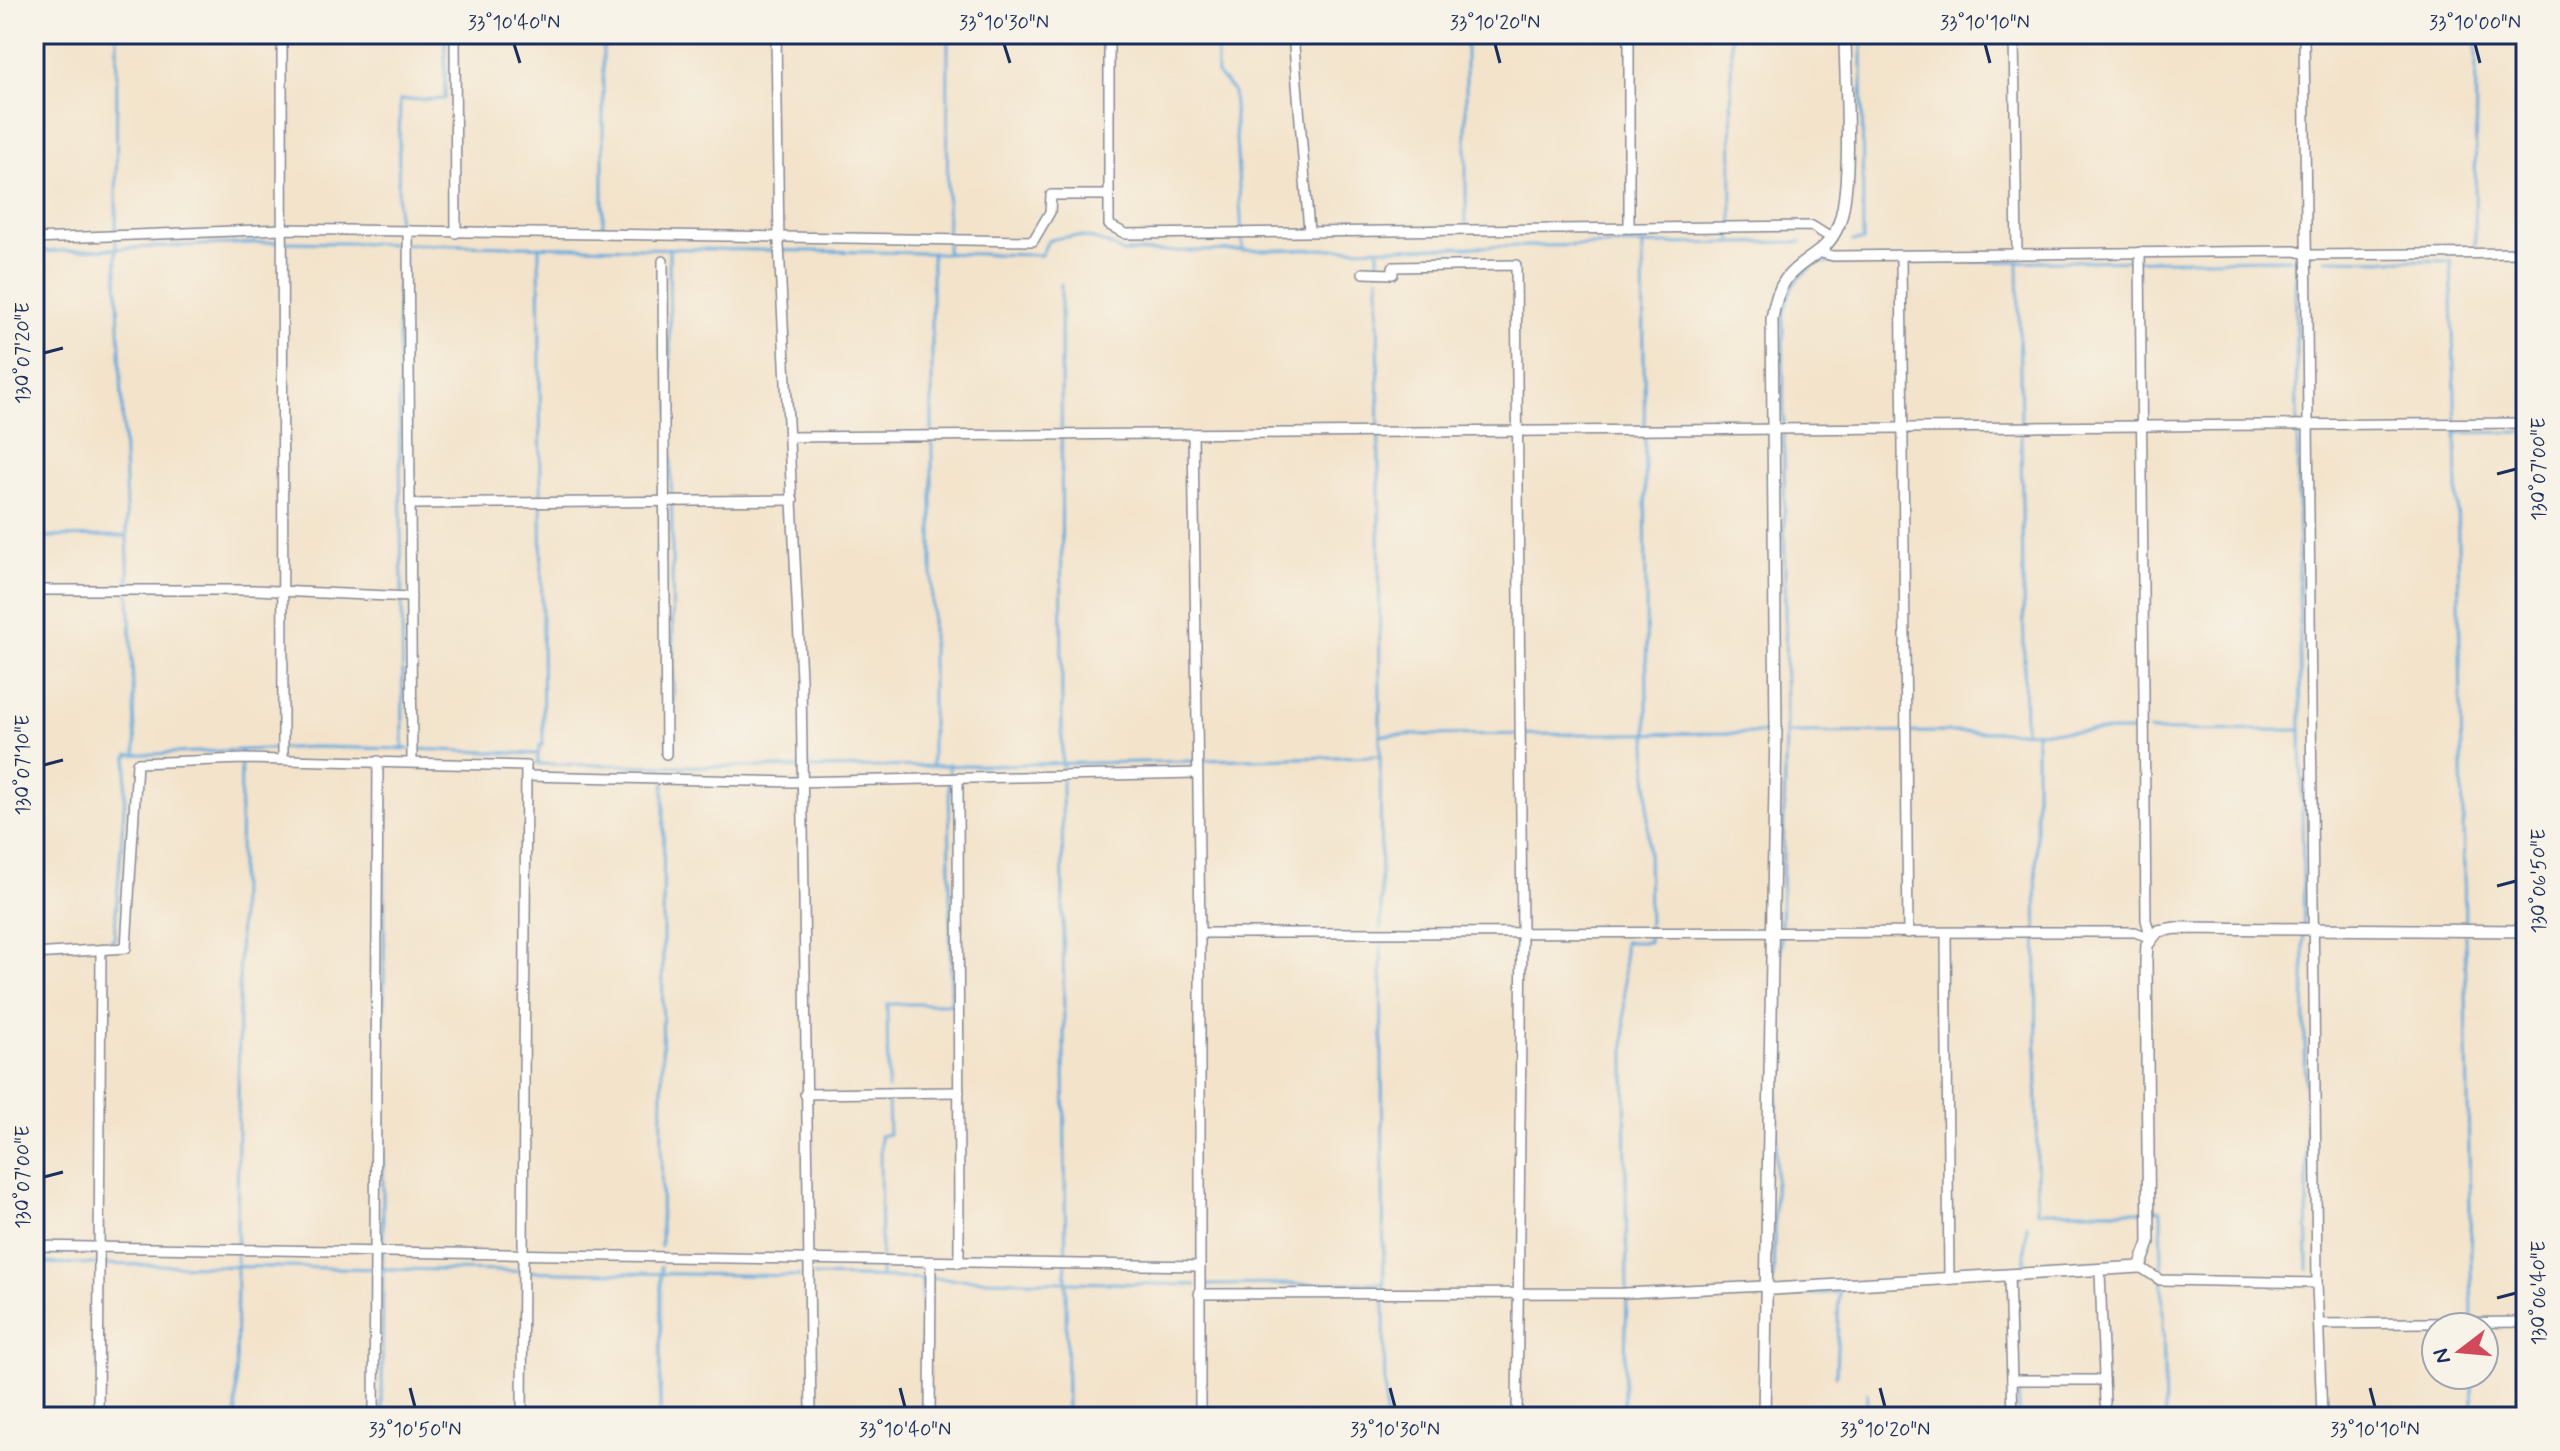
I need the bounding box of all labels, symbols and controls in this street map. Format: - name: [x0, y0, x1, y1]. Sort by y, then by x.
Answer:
- text: 33°10'40"N: [468, 10, 560, 37]
- text: 33°10'30"N: [959, 10, 1049, 37]
- text: 33°10'20"N: [1450, 10, 1540, 37]
- text: 33°10'10"N: [1940, 10, 2030, 37]
- text: 33°10'00"N: [2429, 10, 2521, 37]
- text: 130°07'20"E: [10, 302, 37, 404]
- text: 130°07'00"E: [2526, 417, 2553, 521]
- text: 130°07'10"E: [10, 715, 37, 816]
- text: 130°06'50"E: [2526, 828, 2553, 934]
- text: 130°07'00"E: [10, 1125, 37, 1229]
- text: 130°06'40"E: [2526, 1241, 2553, 1345]
- north arrow: [2420, 1311, 2500, 1391]
- text: N: [2427, 1345, 2458, 1367]
- text: 33°10'50"N: [369, 1417, 461, 1444]
- text: 33°10'40"N: [859, 1417, 951, 1444]
- text: 33°10'30"N: [1350, 1417, 1440, 1444]
- text: 33°10'20"N: [1840, 1417, 1930, 1444]
- text: 33°10'10"N: [2330, 1417, 2420, 1444]

